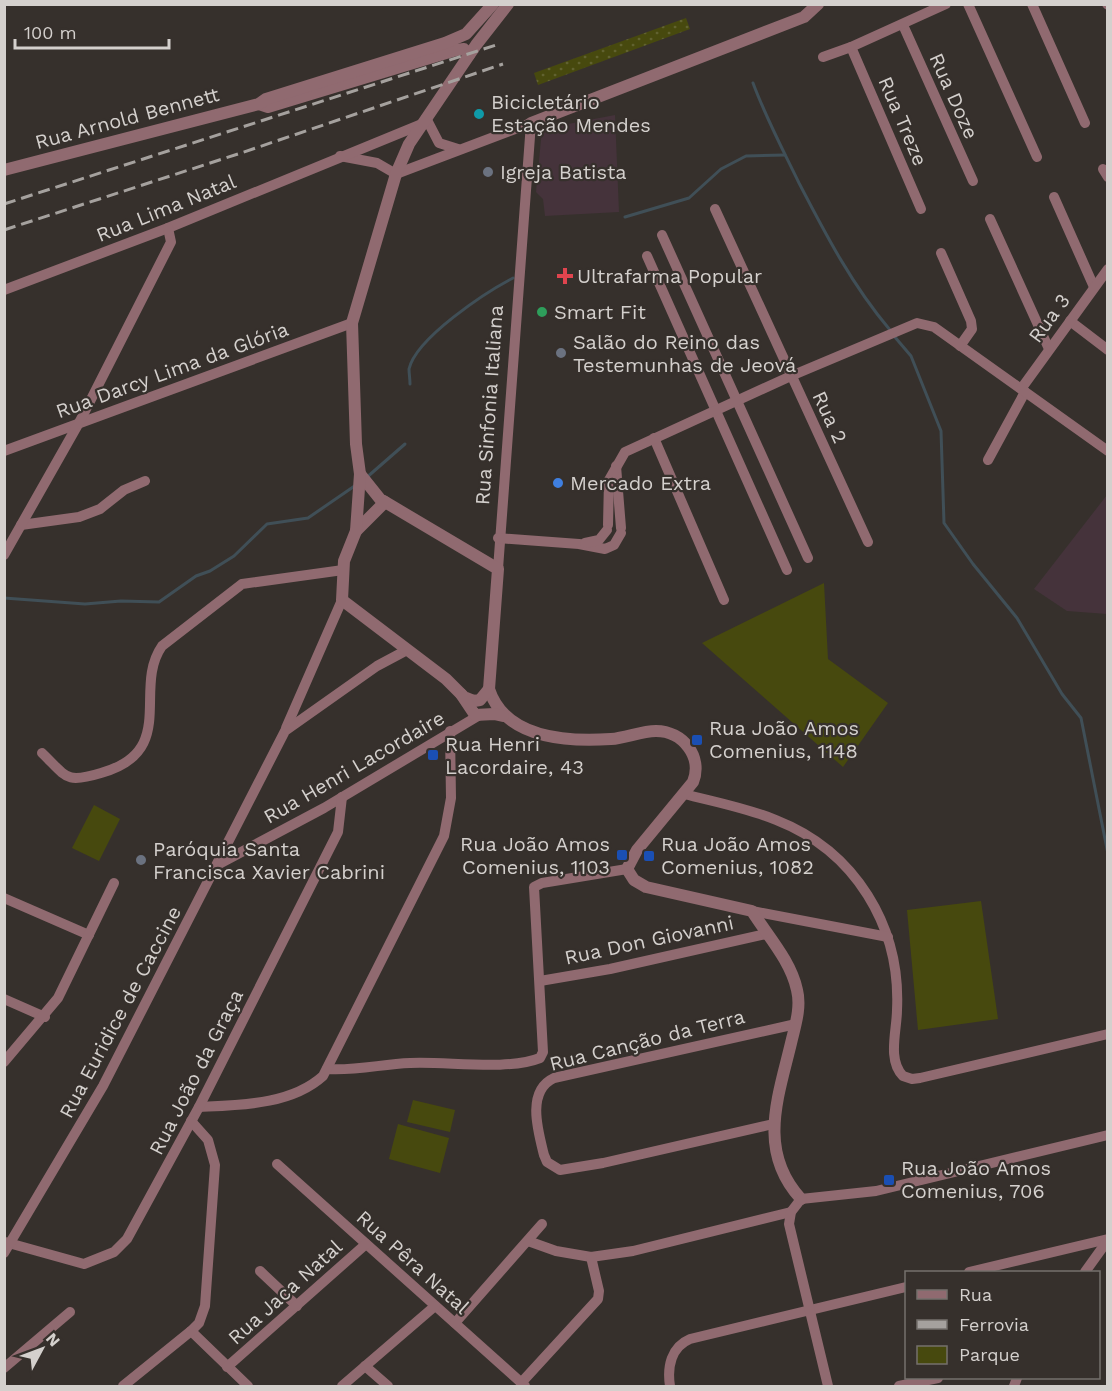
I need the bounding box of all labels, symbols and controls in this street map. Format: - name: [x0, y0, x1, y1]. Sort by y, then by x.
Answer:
- scale bar: [15, 12, 170, 50]
- text: 100 m: [24, 22, 77, 43]
- street label: Rua Doze: [924, 49, 984, 143]
- street label: Rua Treze: [873, 73, 933, 169]
- street label: Rua Arnold Bennett: [32, 82, 222, 154]
- place label: Bicicletário Estação Mendes: [491, 90, 651, 137]
- marker: Bicicletário Estação Mendes: [472, 107, 486, 121]
- place label: Igreja Batista: [500, 160, 627, 184]
- marker: Igreja Batista: [481, 165, 495, 179]
- street label: Rua Lima Natal: [93, 169, 239, 247]
- place label: Ultrafarma Popular: [577, 264, 762, 288]
- marker: Ultrafarma Popular: [558, 269, 572, 283]
- street label: Rua 3: [1023, 289, 1075, 347]
- place label: Smart Fit: [554, 300, 646, 324]
- street label: Rua Sinfonia Italiana: [470, 304, 508, 506]
- marker: Smart Fit: [535, 305, 549, 319]
- street label: Rua Darcy Lima da Glória: [52, 317, 292, 423]
- place label: Salão do Reino das Testemunhas de Jeová: [573, 330, 796, 377]
- marker: Salão do Reino das Testemunhas de Jeová: [554, 346, 568, 360]
- street label: Rua 2: [808, 387, 852, 447]
- place label: Mercado Extra: [570, 471, 711, 495]
- marker: Mercado Extra: [551, 476, 565, 490]
- street label: Rua Henri Lacordaire: [259, 705, 449, 829]
- place label: Rua João Amos Comenius, 1148: [709, 716, 859, 763]
- place label: Rua Henri Lacordaire, 43: [445, 732, 584, 779]
- marker: Rua João Amos Comenius, 1148: [690, 733, 704, 747]
- marker: Rua Henri Lacordaire, 43: [426, 748, 440, 762]
- place label: Rua João Amos Comenius, 1103: [460, 832, 610, 879]
- place label: Rua João Amos Comenius, 1082: [661, 832, 814, 879]
- place label: Paróquia Santa Francisca Xavier Cabrini: [153, 837, 385, 884]
- marker: Rua João Amos Comenius, 1103: [615, 848, 629, 862]
- marker: Rua João Amos Comenius, 1082: [642, 849, 656, 863]
- marker: Paróquia Santa Francisca Xavier Cabrini: [134, 853, 148, 867]
- street label: Rua Euridice de Caccine: [54, 902, 186, 1122]
- street label: Rua Don Giovanni: [562, 910, 736, 970]
- street label: Rua João da Graça: [144, 985, 248, 1159]
- street label: Rua Canção da Terra: [547, 1004, 747, 1076]
- place label: Rua João Amos Comenius, 706: [901, 1156, 1051, 1203]
- marker: Rua João Amos Comenius, 706: [882, 1173, 896, 1187]
- street label: Rua Pêra Natal: [352, 1205, 474, 1319]
- street label: Rua Jaca Natal: [223, 1235, 347, 1349]
- legend: [905, 1271, 1100, 1379]
- text: Rua: [959, 1284, 992, 1305]
- text: Ferrovia: [959, 1314, 1029, 1335]
- north arrow: [12, 1319, 72, 1379]
- text: N: [42, 1329, 64, 1350]
- text: Parque: [959, 1344, 1020, 1365]

